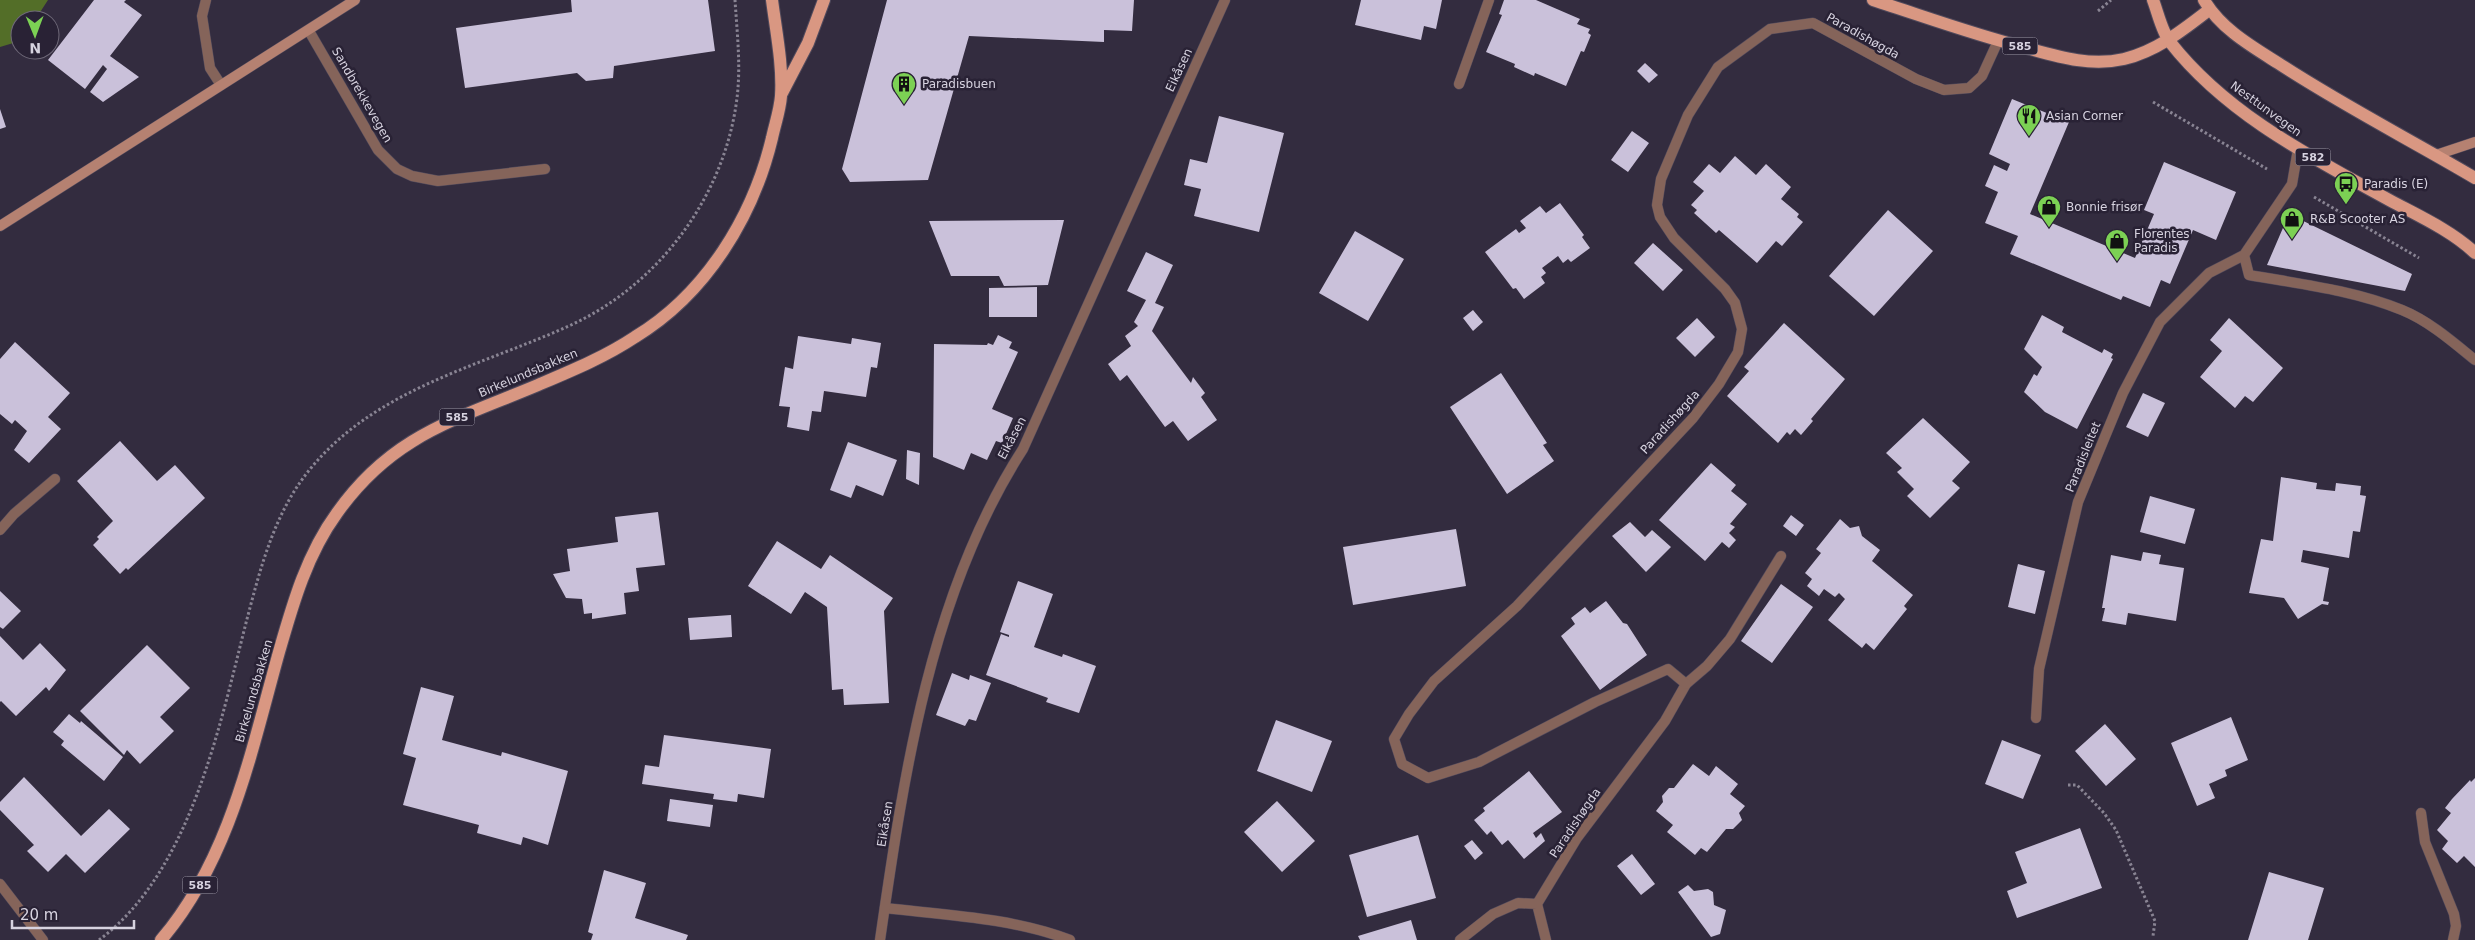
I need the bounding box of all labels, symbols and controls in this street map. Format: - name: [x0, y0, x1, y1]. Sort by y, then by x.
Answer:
- north arrow: [10, 10, 60, 60]
- street label: Paradishøgda: [1824, 10, 1902, 62]
- road number: 585: [2002, 37, 2038, 54]
- text: N: [29, 40, 41, 56]
- street label: Sandbrekkevegen: [329, 45, 395, 145]
- street label: Eikåsen: [1163, 46, 1195, 94]
- building icon: Paradisbuen: [891, 71, 917, 105]
- place label: Paradisbuen: [922, 77, 996, 91]
- street label: Nesttunvegen: [2228, 79, 2304, 139]
- restaurant icon: Asian Corner: [2016, 103, 2042, 137]
- place label: Asian Corner: [2046, 109, 2123, 123]
- road number: 582: [2296, 148, 2330, 166]
- bus stop icon: Paradis (E): [2333, 171, 2359, 205]
- place label: Paradis (E): [2364, 177, 2428, 191]
- shop icon: Bonnie frisør: [2036, 194, 2062, 228]
- place label: Bonnie frisør: [2066, 200, 2142, 214]
- shop icon: R&B Scooter AS: [2279, 206, 2305, 240]
- place label: R&B Scooter AS: [2310, 212, 2405, 226]
- place label: Florentes Paradis: [2134, 227, 2190, 255]
- shop icon: Florentes Paradis: [2104, 228, 2130, 262]
- street label: Birkelundsbakken: [476, 346, 580, 400]
- street label: Paradishøgda: [1638, 387, 1702, 457]
- road number: 585: [440, 408, 474, 426]
- street label: Eikåsen: [995, 414, 1029, 462]
- street label: Paradisleitet: [2063, 420, 2104, 494]
- street label: Birkelundsbakken: [233, 638, 275, 744]
- street label: Paradishøgda: [1547, 785, 1603, 861]
- street label: Eikåsen: [874, 800, 896, 848]
- road number: 585: [182, 876, 218, 894]
- scale bar: [12, 898, 135, 930]
- text: 20 m: [20, 906, 58, 924]

